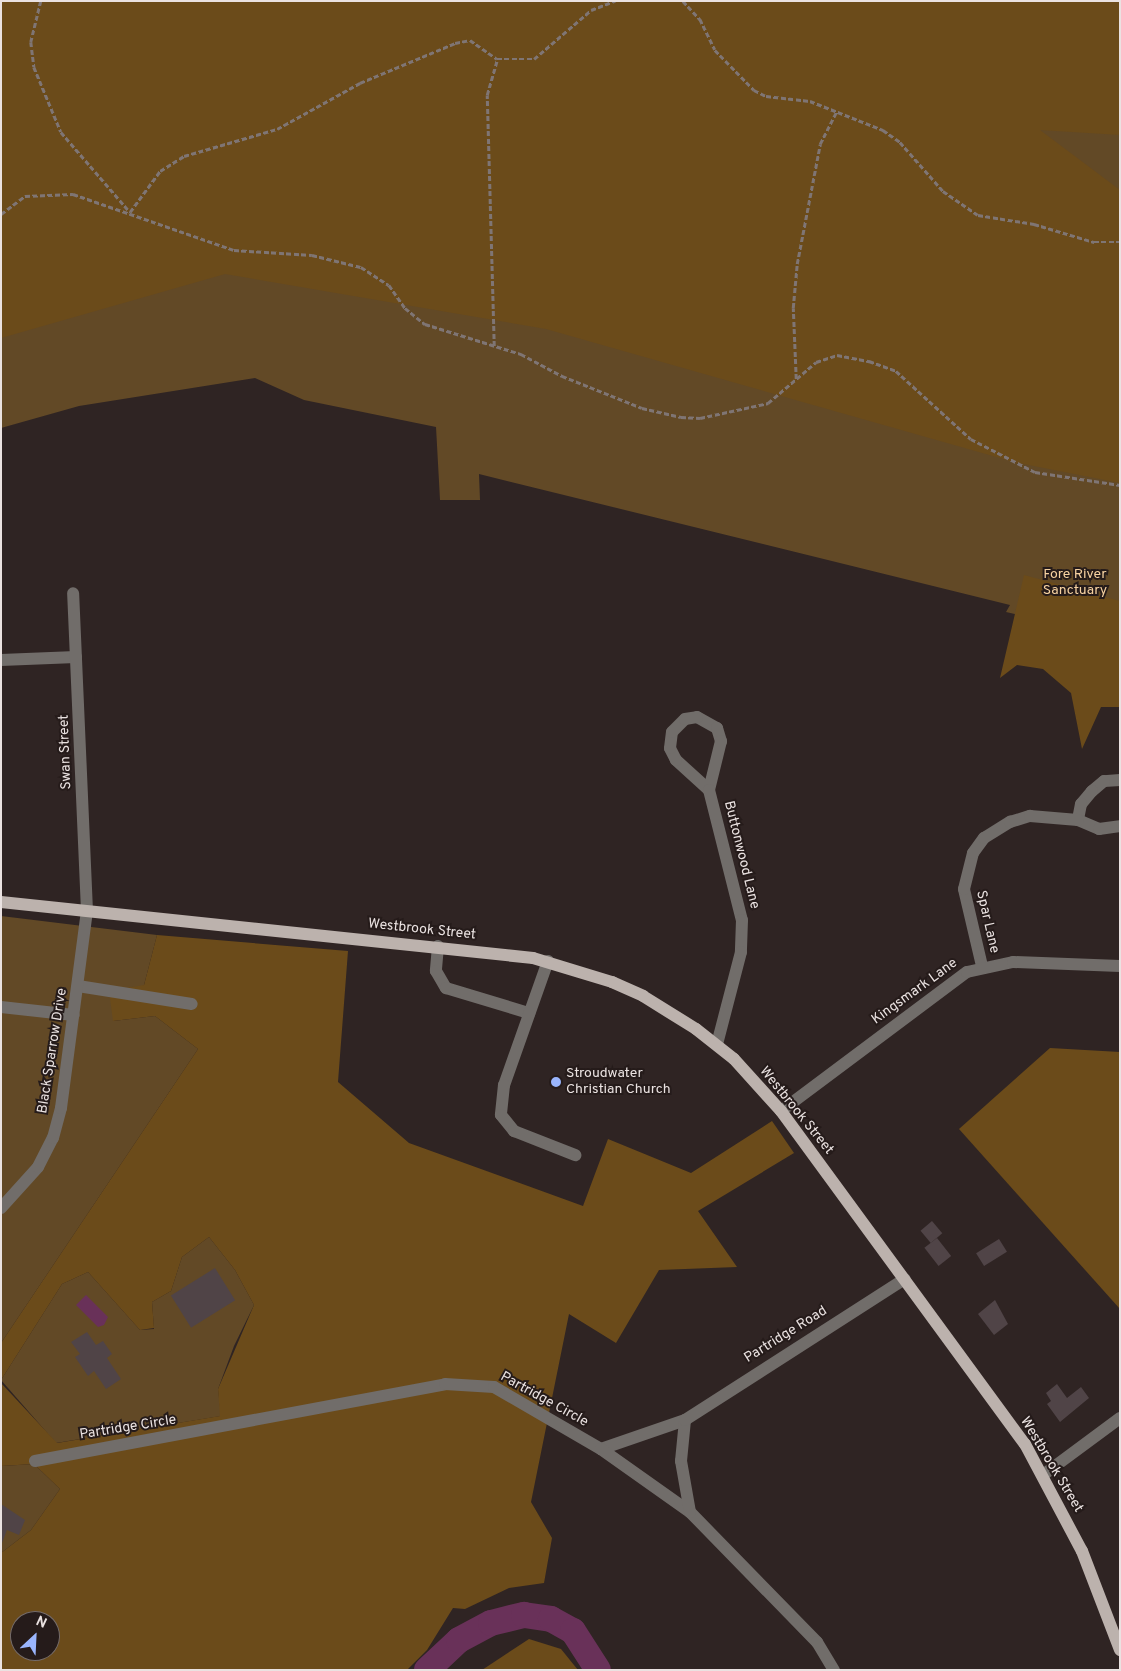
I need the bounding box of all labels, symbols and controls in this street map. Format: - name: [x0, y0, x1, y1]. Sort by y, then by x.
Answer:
- park label: Fore River Sanctuary: [1043, 567, 1107, 600]
- street label: Swan Street: [56, 714, 76, 790]
- street label: Buttonwood Lane: [719, 799, 763, 911]
- street label: Spar Lane: [972, 889, 1002, 955]
- street label: Westbrook Street: [367, 916, 477, 944]
- street label: Kingsmark Lane: [869, 955, 961, 1029]
- street label: Black Sparrow Drive: [35, 987, 71, 1115]
- street label: Westbrook Street: [755, 1064, 837, 1158]
- place label: Stroudwater Christian Church: [566, 1066, 671, 1098]
- marker: Stroudwater Christian Church: [550, 1076, 562, 1088]
- street label: Partridge Road: [742, 1303, 830, 1367]
- street label: Partridge Circle: [497, 1369, 591, 1431]
- street label: Partridge Circle: [78, 1412, 178, 1444]
- street label: Westbrook Street: [1016, 1414, 1086, 1516]
- north arrow: [10, 1611, 60, 1661]
- text: N: [33, 1613, 49, 1633]

